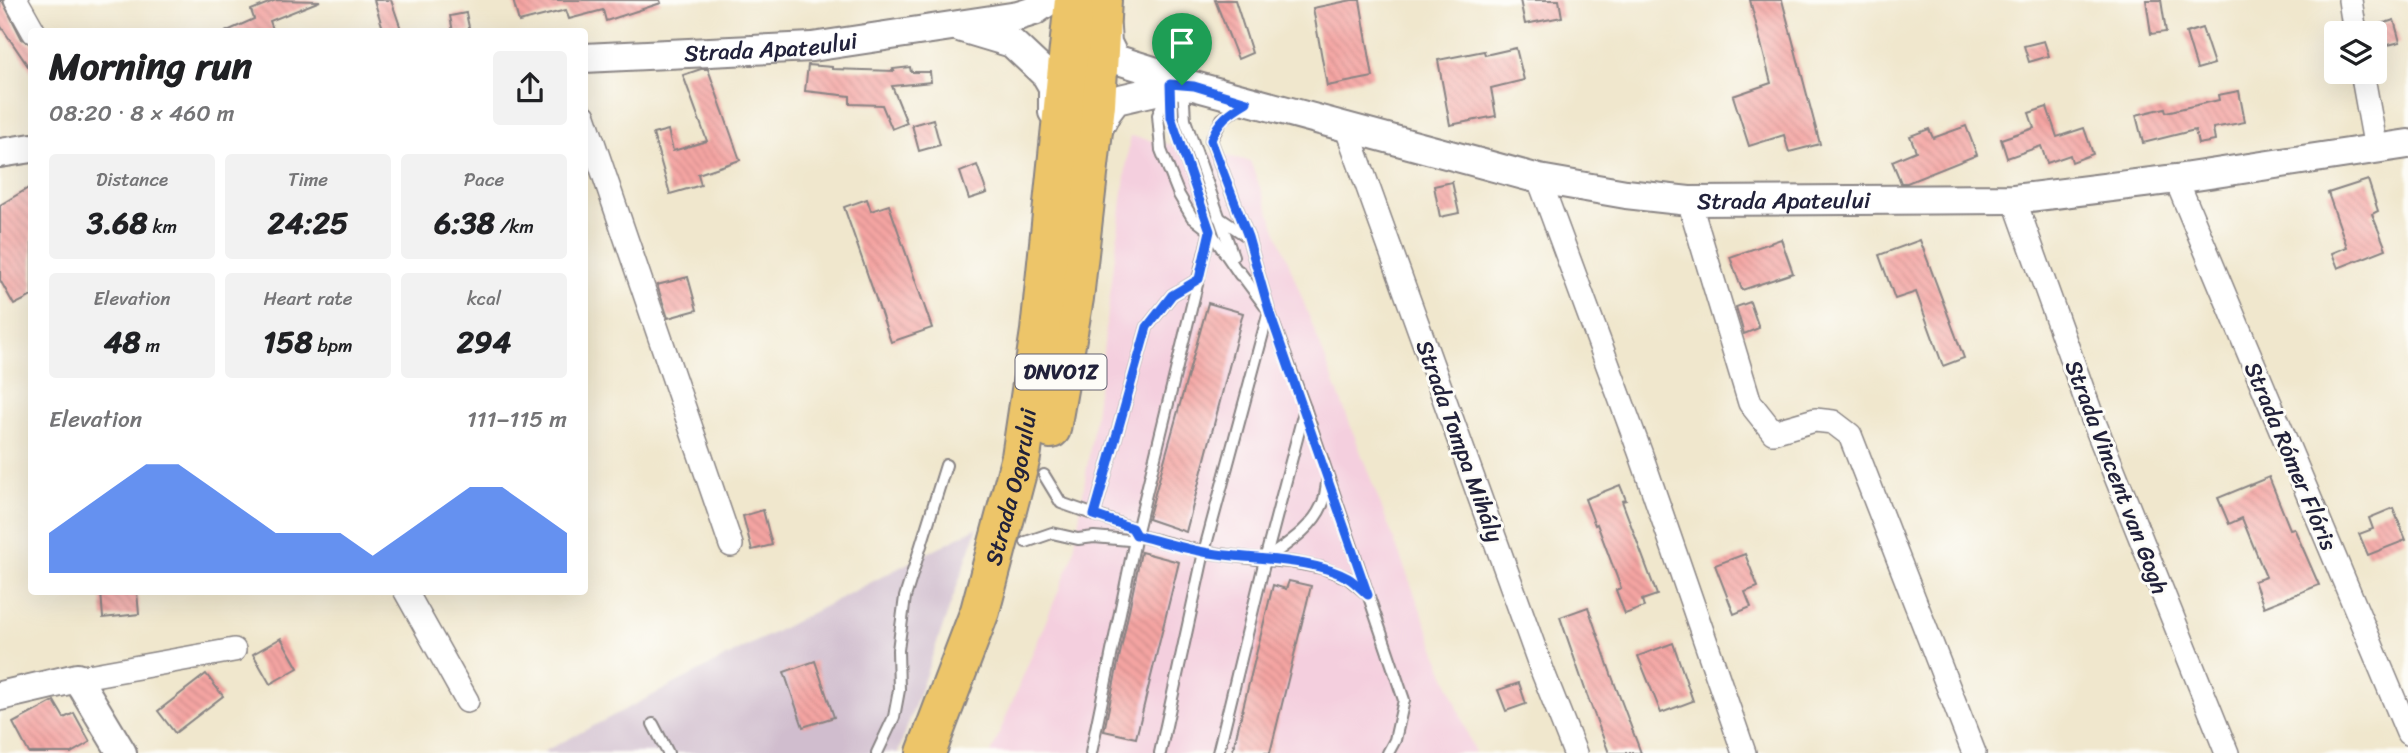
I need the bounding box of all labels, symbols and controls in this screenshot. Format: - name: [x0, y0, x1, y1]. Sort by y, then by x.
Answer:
- pin: [1152, 13, 1212, 85]
- street label: Strada Apateului: [683, 20, 861, 74]
- map controls: [2324, 21, 2387, 84]
- button: layers: [2324, 21, 2387, 84]
- icon: arrive: [1163, 24, 1201, 62]
- text: Morning run: [49, 33, 252, 100]
- button: share: [493, 51, 567, 125]
- text: 08:20 · 8 × 460 m: [49, 93, 235, 134]
- text: Distance: [96, 163, 168, 196]
- text: Time: [288, 163, 328, 196]
- text: Pace: [464, 163, 504, 196]
- street label: Strada Apateului: [1697, 180, 1871, 222]
- text: 3.68: [87, 196, 148, 250]
- text: 24:25: [268, 196, 348, 250]
- text: 6:38: [434, 196, 495, 250]
- text: km: [148, 210, 177, 243]
- text: /km: [495, 210, 534, 243]
- text: Elevation: [94, 282, 170, 315]
- text: Heart rate: [263, 282, 353, 315]
- text: kcal: [467, 282, 501, 315]
- text: 48: [104, 315, 141, 369]
- text: 158: [263, 315, 313, 369]
- text: 294: [457, 315, 511, 369]
- text: m: [141, 329, 160, 362]
- text: bpm: [313, 329, 353, 362]
- street label: Strada Tompa Mihály: [1404, 334, 1515, 548]
- road number: DNVO1Z: [1016, 354, 1106, 390]
- street label: Strada Vincent van Gogh: [2053, 354, 2180, 600]
- street label: Strada Rómer Flóris: [2232, 355, 2349, 558]
- text: Elevation: [49, 399, 142, 440]
- text: 111–115 m: [467, 399, 567, 440]
- street label: Strada Ogorului: [973, 405, 1049, 570]

